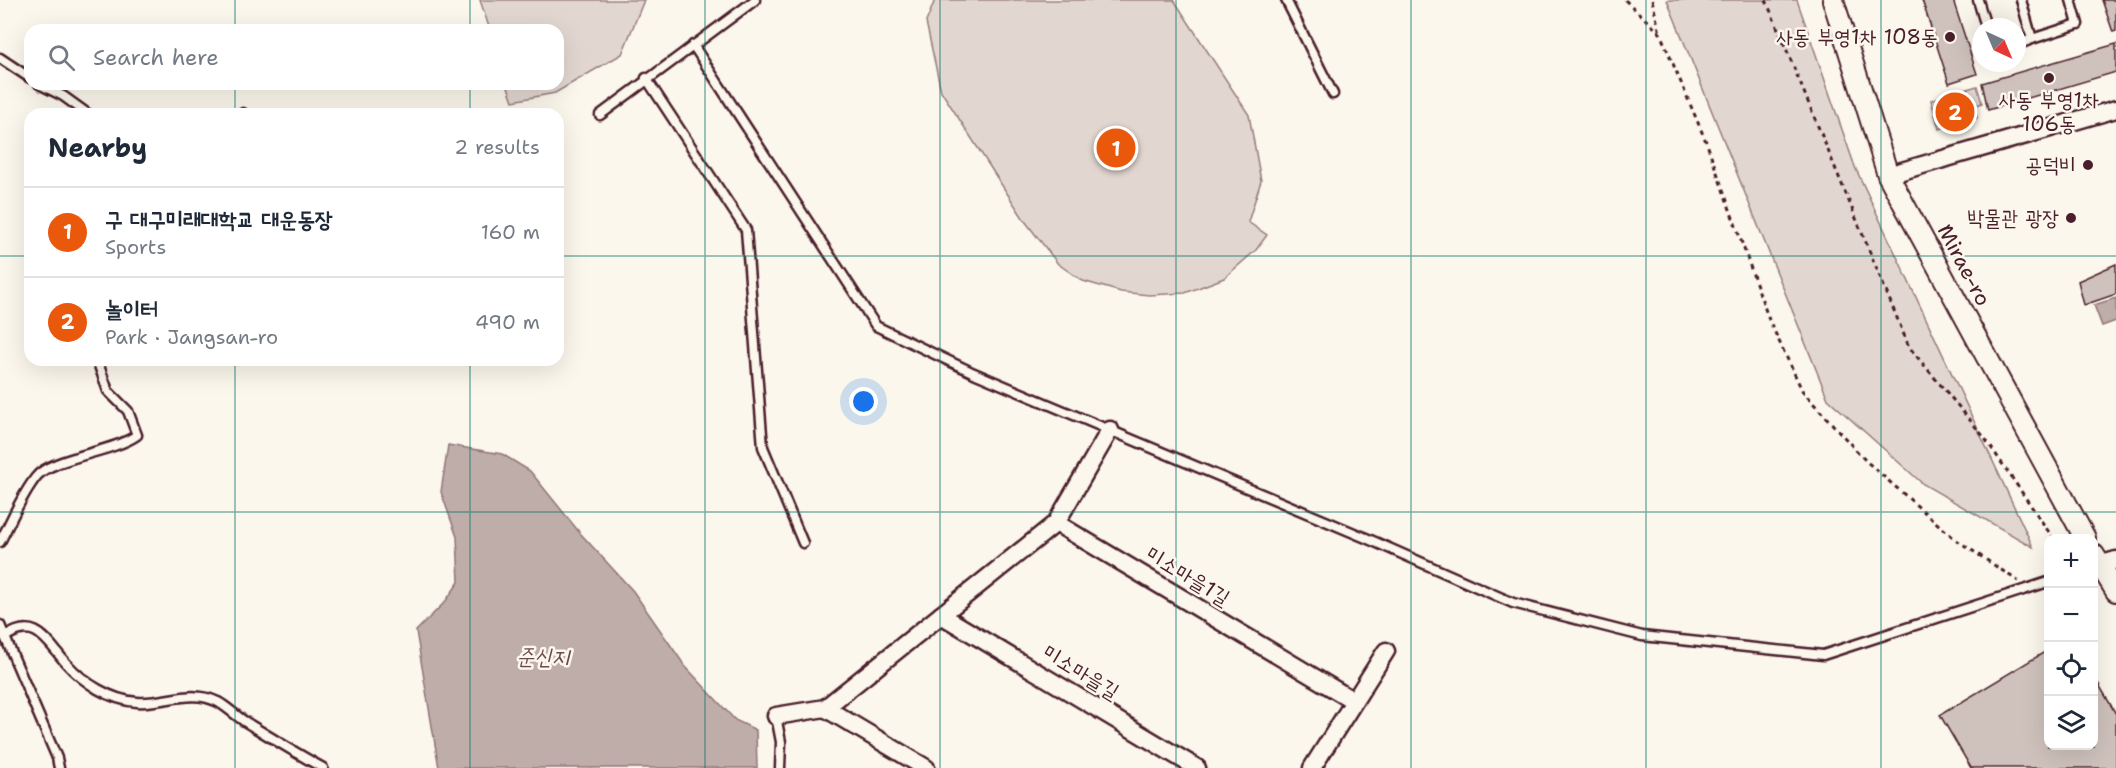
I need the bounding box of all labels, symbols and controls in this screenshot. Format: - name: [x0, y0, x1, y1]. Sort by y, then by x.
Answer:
- north arrow: [1972, 18, 2026, 72]
- place label: 사동 부영1차 108동: [1776, 23, 1938, 51]
- search box: [24, 24, 564, 90]
- marker: 사동 부영1차 108동: [1943, 30, 1957, 44]
- icon: search: [45, 41, 78, 74]
- text: Search here: [93, 43, 219, 72]
- marker: 사동 부영1차 106동: [2042, 71, 2056, 85]
- place label: 사동 부영1차 106동: [1999, 86, 2099, 138]
- pin: 2: [1936, 90, 1974, 134]
- pin: 1: [1096, 126, 1136, 170]
- text: Nearby: [48, 130, 147, 165]
- text: 2 results: [454, 134, 540, 160]
- place label: 공덕비: [2025, 151, 2076, 179]
- marker: 공덕비: [2081, 158, 2095, 172]
- place label: 박물관 광장: [1967, 204, 2059, 232]
- text: 구 대구미래대학교 대운동장: [105, 205, 333, 234]
- marker: 박물관 광장: [2064, 211, 2078, 225]
- text: 1: [63, 219, 72, 245]
- text: 160 m: [481, 219, 540, 245]
- street label: Mirae-ro: [1931, 219, 1997, 311]
- text: Sports: [105, 234, 166, 260]
- text: 놀이터: [105, 295, 158, 324]
- text: 2: [61, 309, 75, 335]
- text: 490 m: [475, 309, 540, 335]
- text: Park · Jangsan-ro: [105, 324, 278, 350]
- your location: [849, 387, 878, 416]
- map controls: [2044, 534, 2098, 750]
- button: +: [2044, 534, 2098, 588]
- street label: 미소마을1길: [1141, 540, 1235, 612]
- button: −: [2044, 588, 2098, 642]
- street label: 미소마을길: [1038, 638, 1125, 706]
- water label: 준신지: [516, 642, 572, 671]
- button: locate: [2044, 642, 2098, 696]
- button: layers: [2044, 696, 2098, 750]

